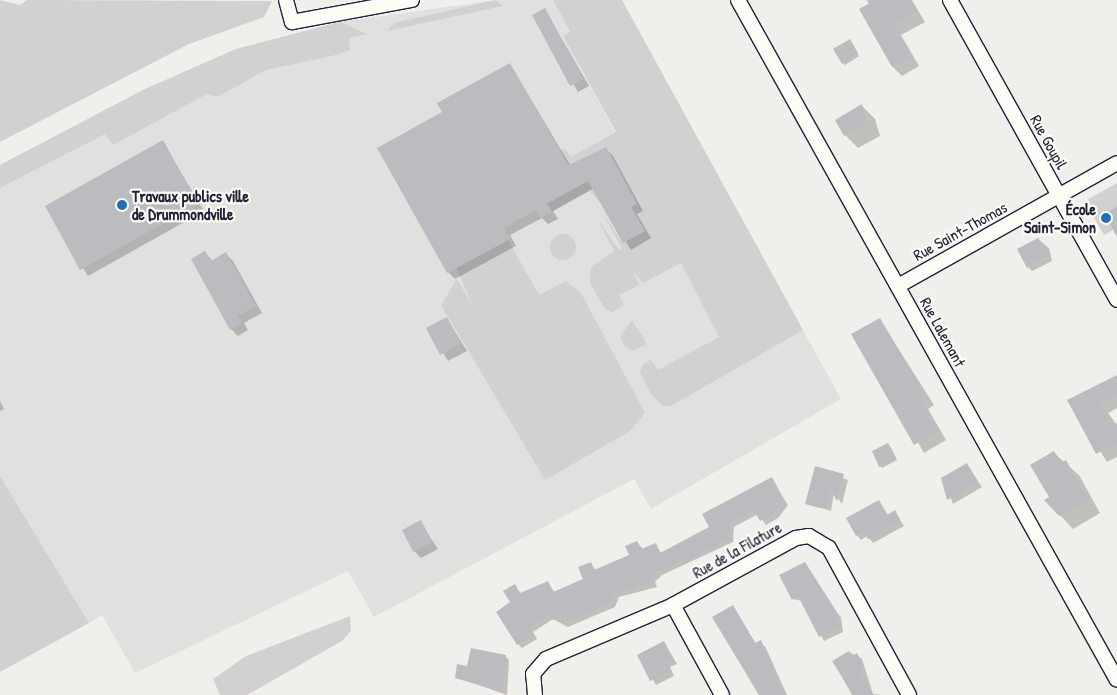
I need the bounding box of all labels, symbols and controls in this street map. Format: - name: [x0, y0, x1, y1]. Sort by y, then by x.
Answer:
- street label: Rue Goupil: [1026, 112, 1072, 172]
- place label: Travaux publics ville de Drummondville: [132, 186, 249, 224]
- street label: Rue Saint-Thomas: [910, 197, 1010, 265]
- marker: Travaux publics ville de Drummondville: [116, 199, 128, 211]
- place label: École Saint-Simon: [1024, 199, 1096, 237]
- marker: École Saint-Simon: [1100, 212, 1112, 224]
- street label: Rue Lalemant: [916, 294, 970, 370]
- street label: Rue de la Filature: [689, 518, 785, 582]

